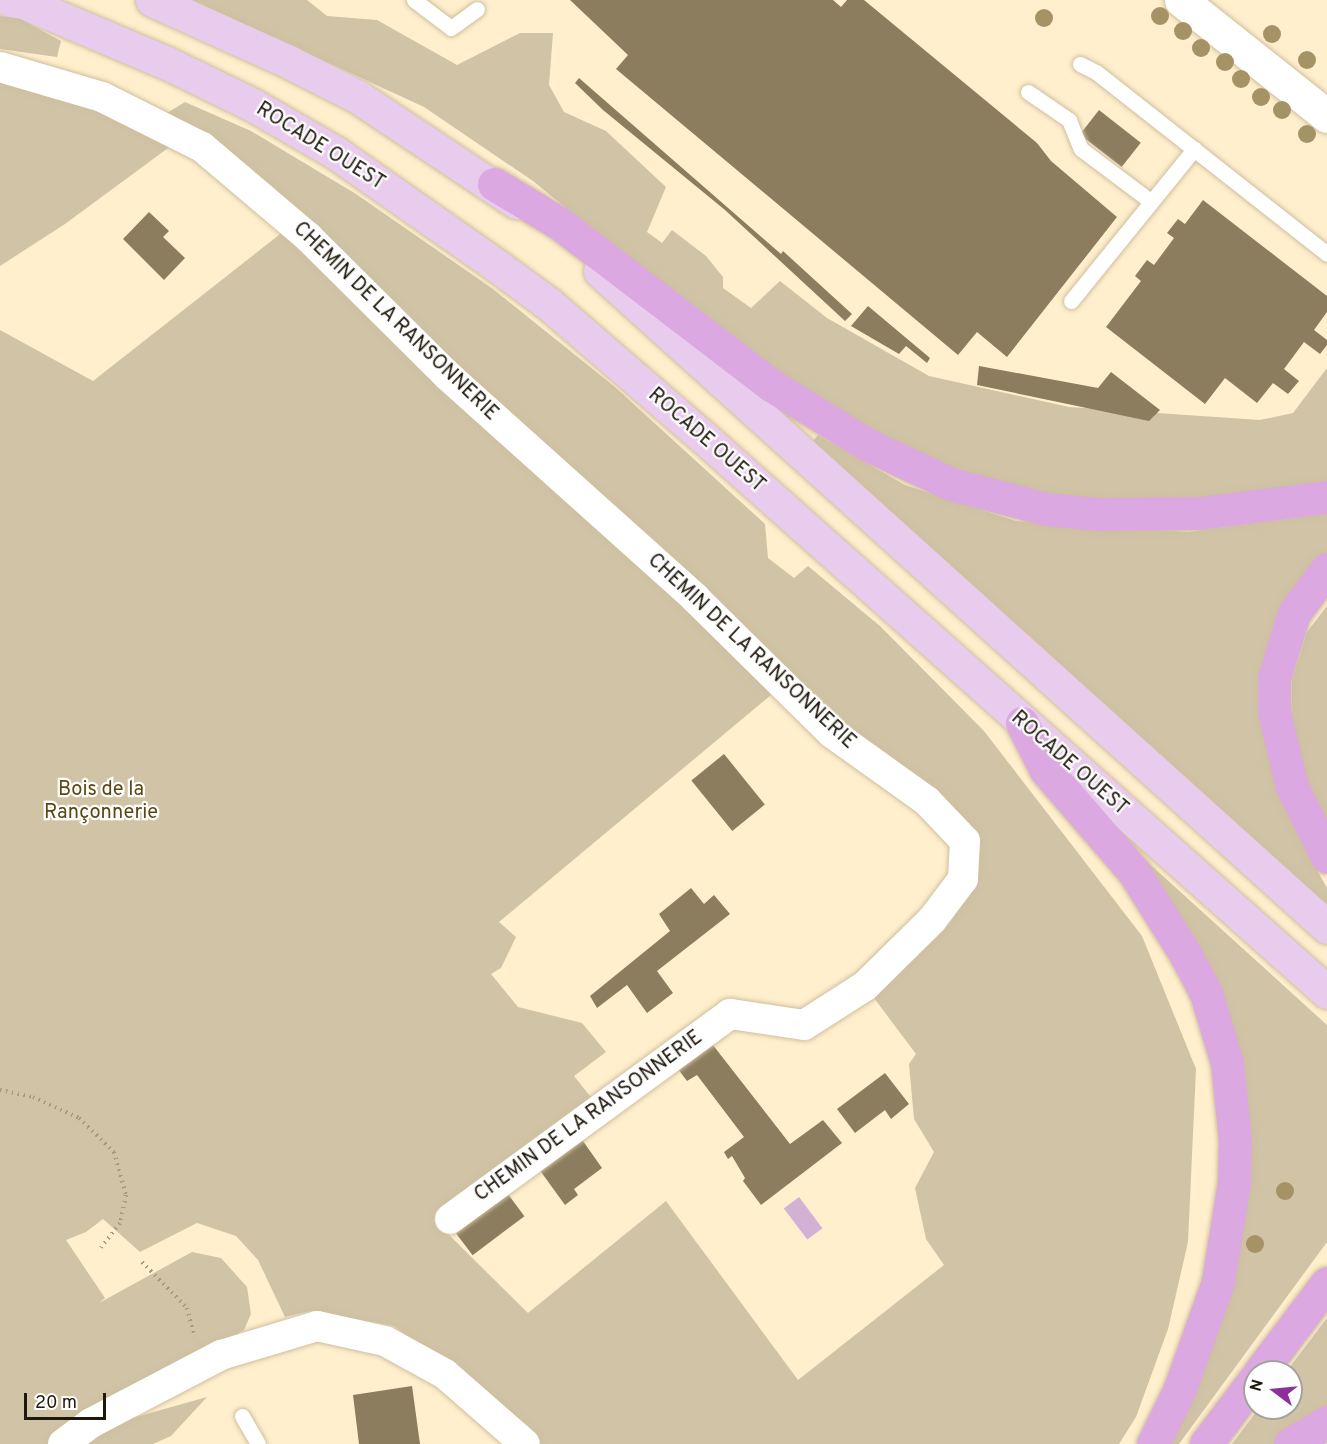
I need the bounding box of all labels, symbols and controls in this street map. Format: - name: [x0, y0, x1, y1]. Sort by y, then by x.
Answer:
- street label: ROCADE OUEST: [251, 98, 389, 196]
- street label: CHEMIN DE LA RANSONNERIE: [287, 217, 503, 427]
- street label: ROCADE OUEST: [643, 384, 769, 498]
- street label: CHEMIN DE LA RANSONNERIE: [642, 549, 860, 755]
- street label: ROCADE OUEST: [1006, 707, 1132, 821]
- park label: Bois de la Rançonnerie: [44, 779, 158, 826]
- street label: CHEMIN DE LA RANSONNERIE: [470, 1026, 708, 1208]
- north arrow: [1243, 1360, 1303, 1420]
- text: N: [1246, 1377, 1269, 1394]
- scale bar: [27, 1381, 110, 1419]
- text: 20 m: [35, 1392, 77, 1415]

